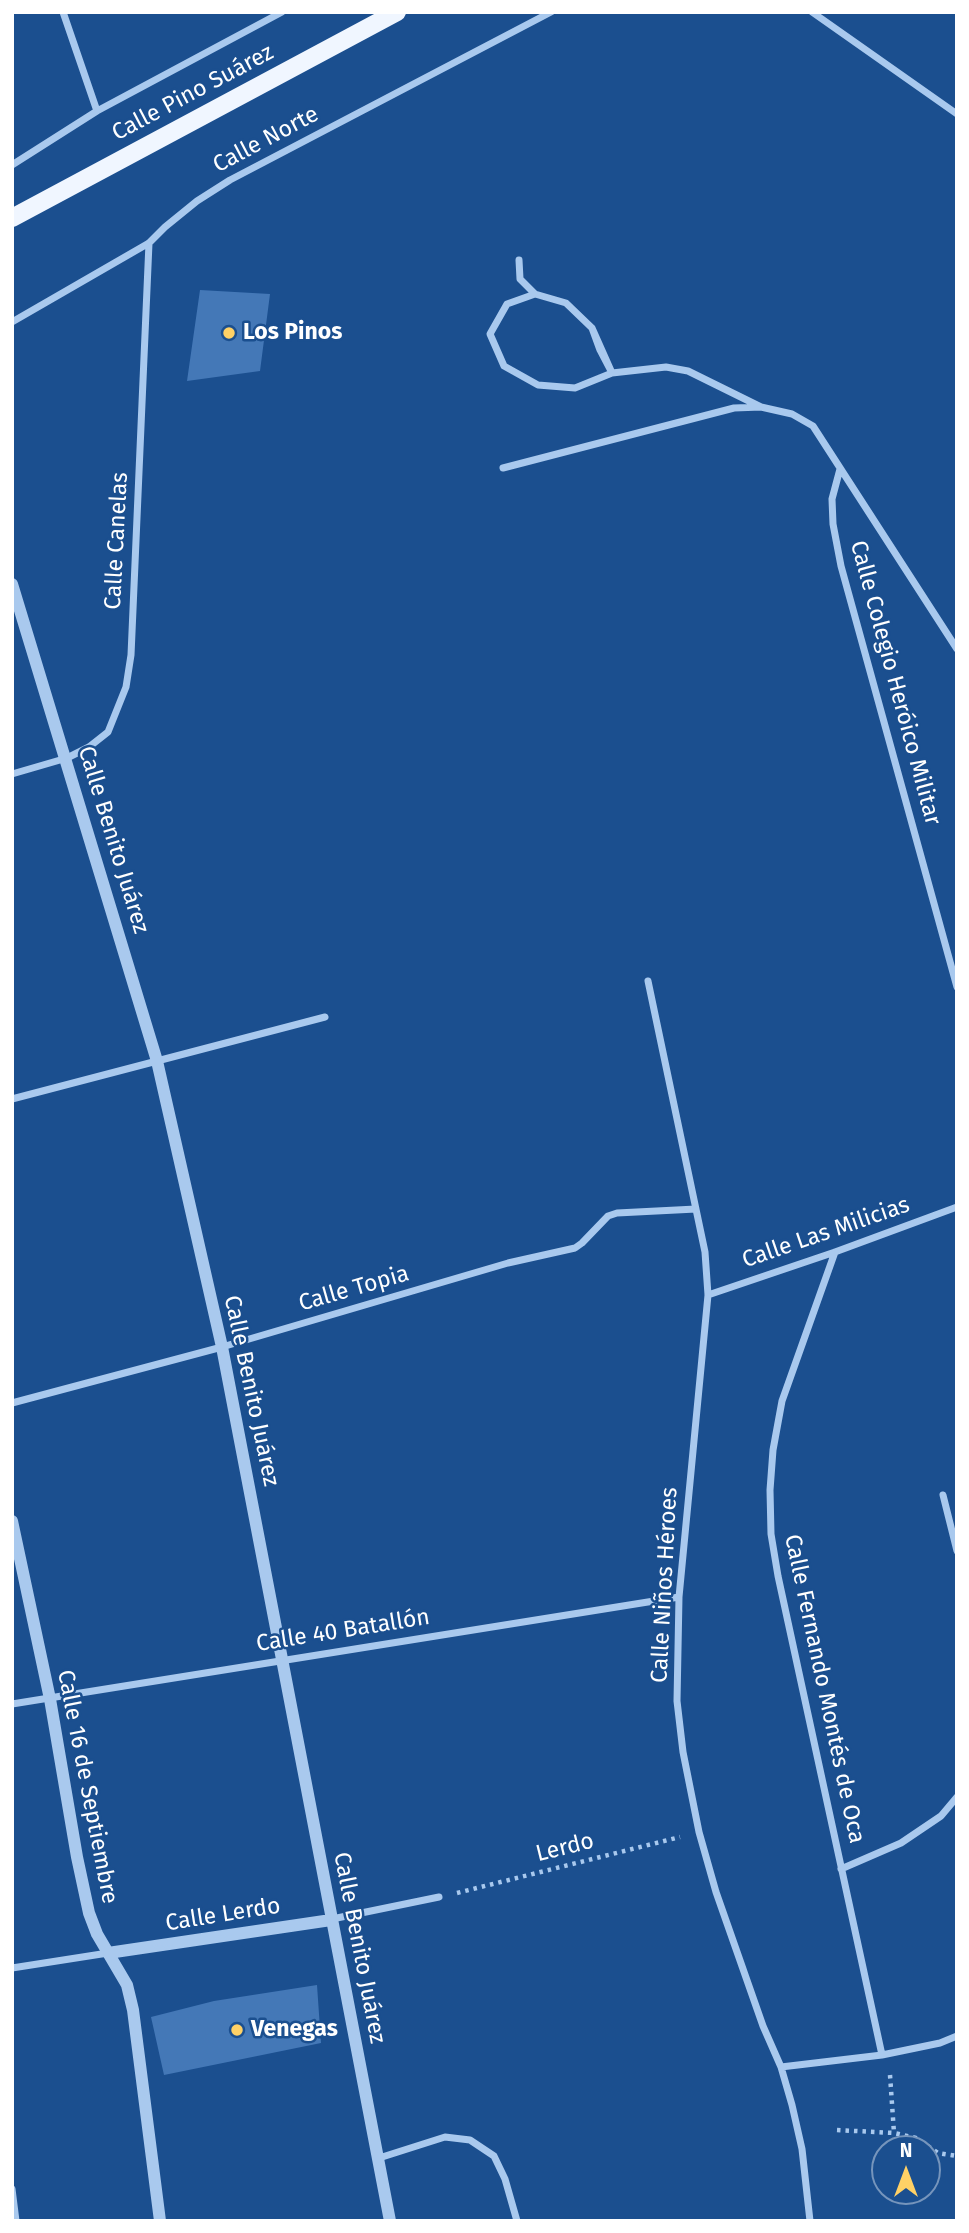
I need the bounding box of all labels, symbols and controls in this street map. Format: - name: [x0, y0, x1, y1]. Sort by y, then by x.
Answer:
- street label: Calle Pino Suárez: [108, 39, 278, 147]
- street label: Calle Norte: [209, 101, 323, 179]
- place label: Los Pinos: [243, 319, 342, 347]
- marker: Los Pinos: [221, 325, 237, 341]
- street label: Calle Canelas: [100, 471, 134, 611]
- street label: Calle Colegio Heróico Militar: [844, 538, 946, 828]
- street label: Calle Benito Juárez: [71, 743, 155, 937]
- street label: Calle Las Milicias: [739, 1191, 913, 1275]
- street label: Calle Topia: [296, 1260, 412, 1318]
- street label: Calle Benito Juárez: [217, 1293, 285, 1489]
- street label: Calle Niños Héroes: [646, 1486, 684, 1684]
- street label: Calle Fernando Montés de Oca: [778, 1532, 870, 1846]
- street label: Calle 40 Batallón: [254, 1604, 432, 1658]
- street label: Calle 16 de Septiembre: [51, 1668, 123, 1906]
- street label: Lerdo: [533, 1827, 597, 1869]
- street label: Calle Benito Juárez: [327, 1850, 391, 2046]
- street label: Calle Lerdo: [164, 1892, 282, 1938]
- place label: Venegas: [251, 2016, 338, 2044]
- marker: Venegas: [229, 2022, 245, 2038]
- north arrow: [871, 2135, 941, 2205]
- text: N: [900, 2139, 912, 2162]

